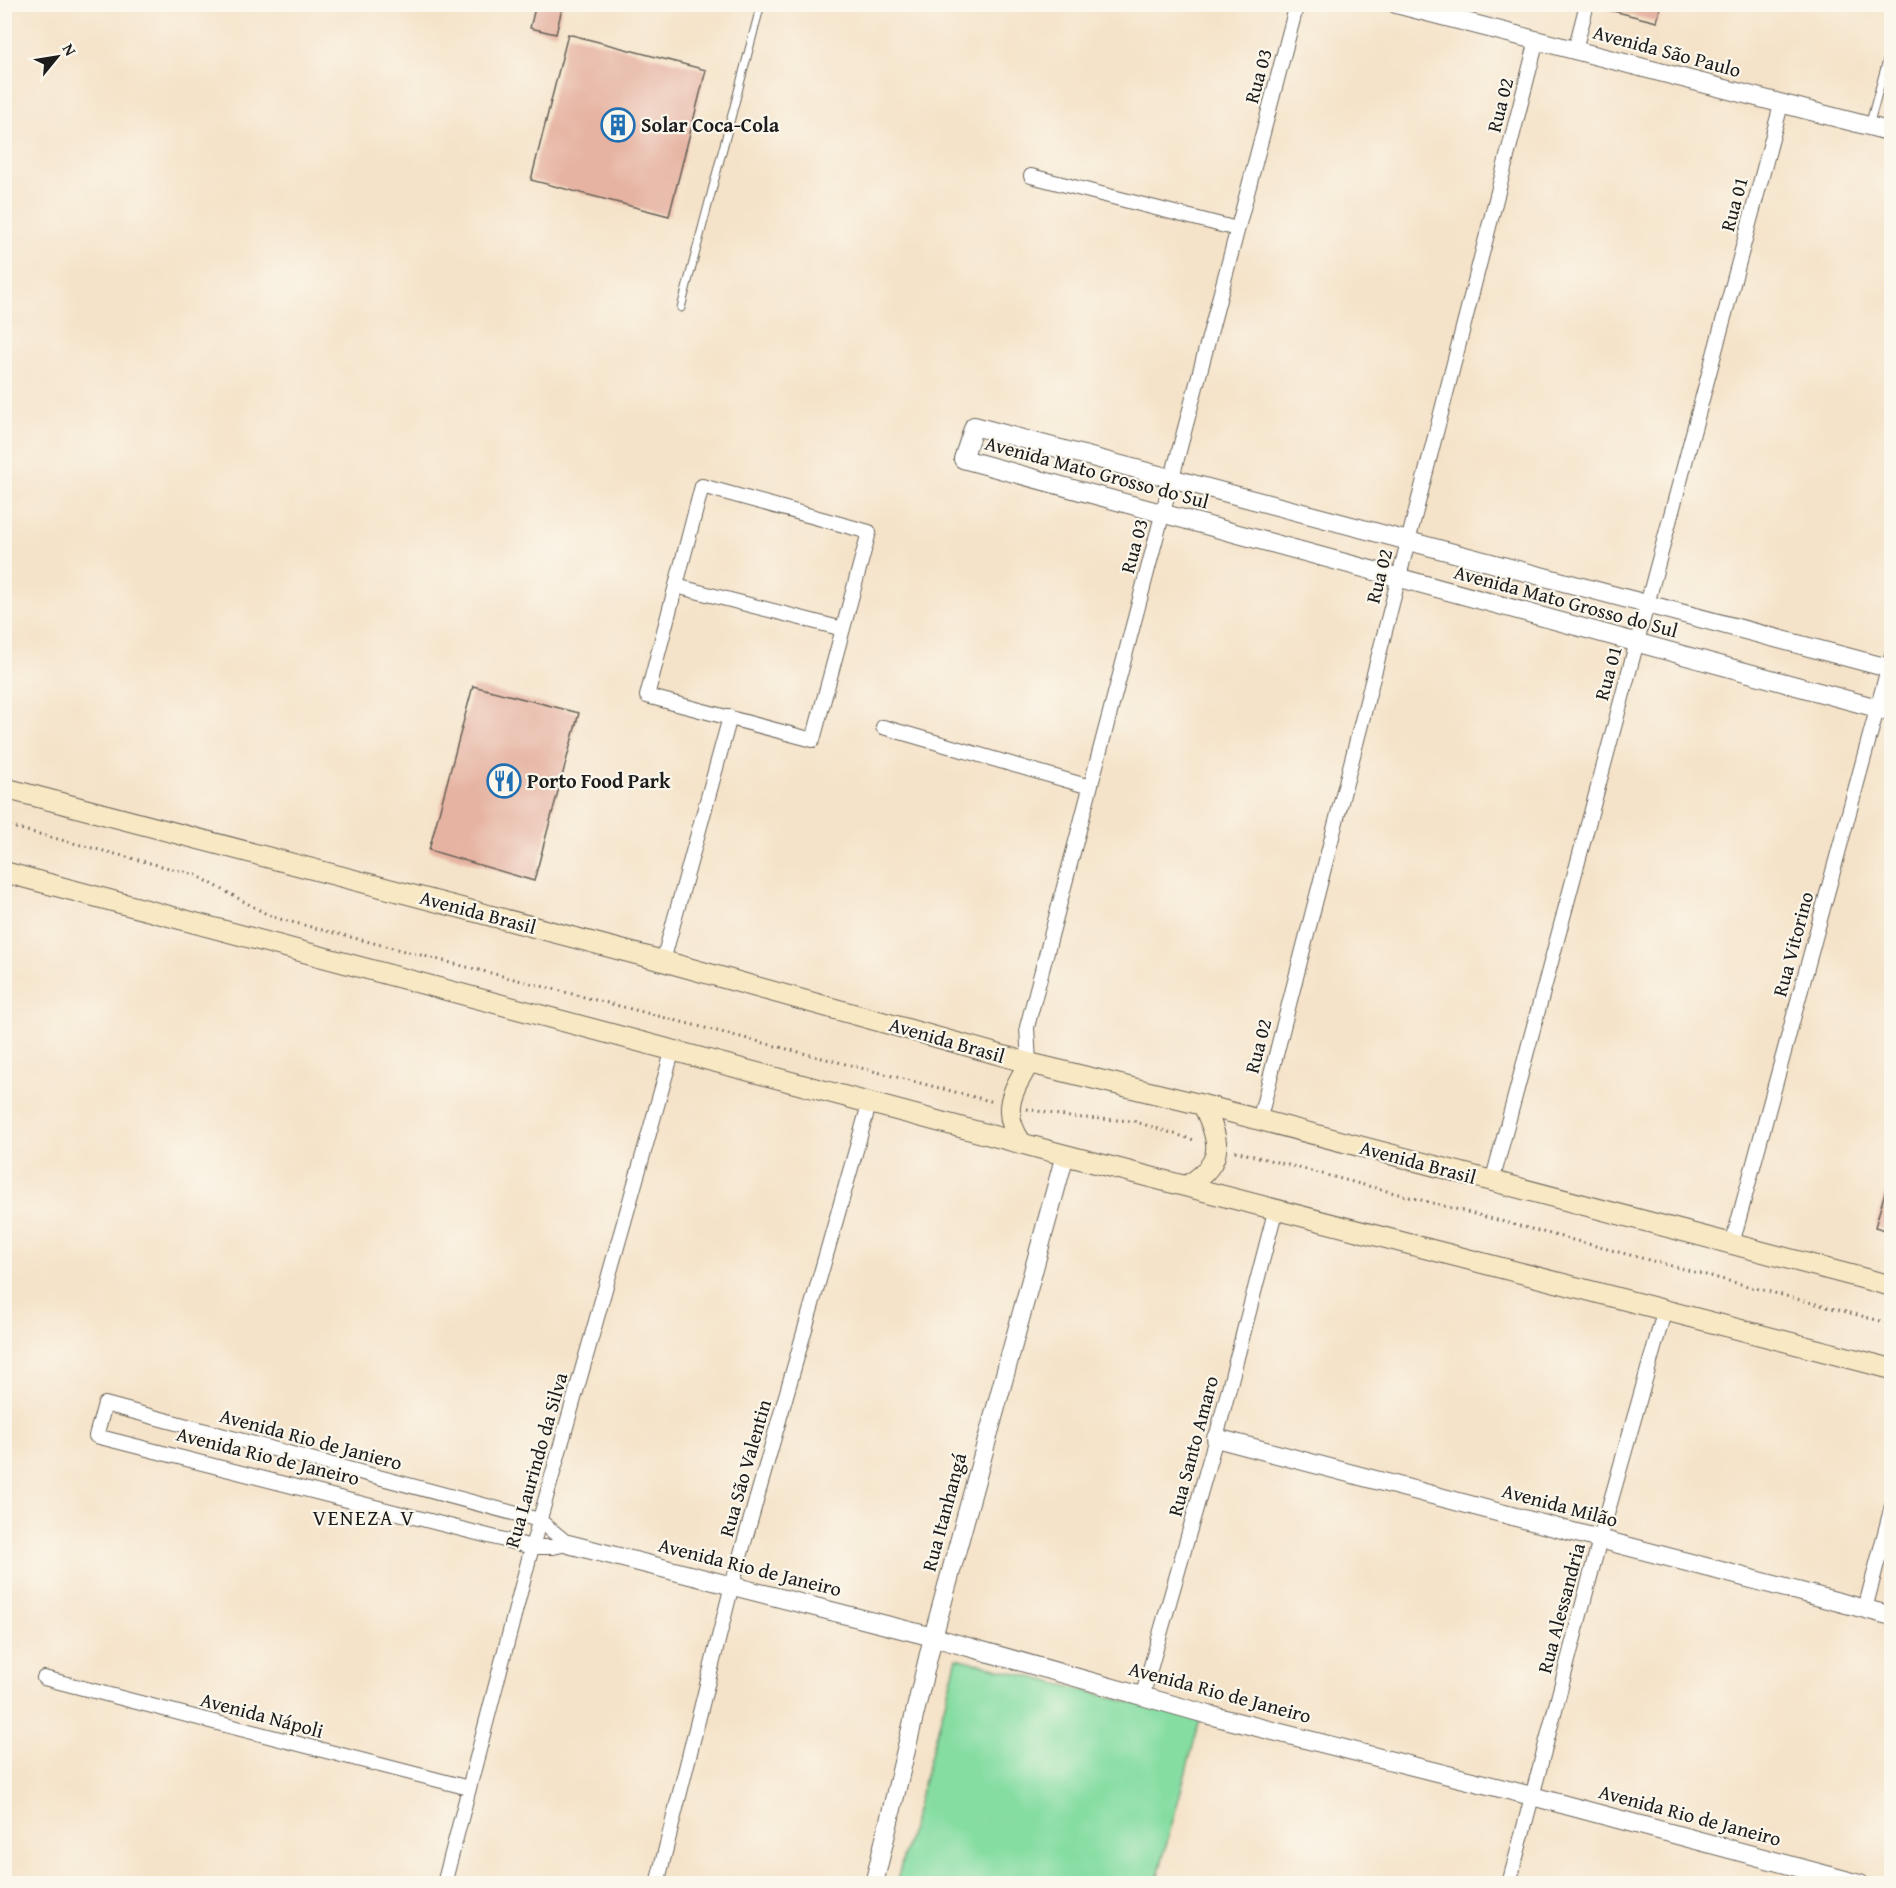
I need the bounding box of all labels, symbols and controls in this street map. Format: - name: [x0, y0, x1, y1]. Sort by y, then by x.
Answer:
- street label: Avenida São Paulo: [1590, 17, 1744, 84]
- north arrow: [27, 27, 87, 87]
- text: N: [57, 39, 83, 60]
- street label: Rua 03: [1236, 45, 1279, 106]
- street label: Rua 02: [1479, 74, 1520, 135]
- building icon: Solar Coca-Cola: [600, 107, 636, 143]
- place label: Solar Coca-Cola: [641, 110, 780, 139]
- street label: Rua 01: [1712, 173, 1755, 234]
- street label: Avenida Mato Grosso do Sul: [982, 428, 1213, 515]
- street label: Rua 03: [1112, 515, 1155, 576]
- street label: Rua 02: [1358, 545, 1399, 606]
- street label: Avenida Mato Grosso do Sul: [1451, 557, 1682, 644]
- street label: Rua 01: [1586, 642, 1629, 703]
- restaurant icon: Porto Food Park: [486, 763, 522, 799]
- place label: Porto Food Park: [527, 766, 671, 795]
- street label: Avenida Brasil: [417, 882, 540, 941]
- street label: Rua Vitorino: [1765, 888, 1820, 1000]
- street label: Avenida Brasil: [886, 1009, 1009, 1070]
- street label: Rua 02: [1237, 1015, 1278, 1076]
- street label: Avenida Brasil: [1357, 1132, 1480, 1191]
- street label: Rua Laurindo da Silva: [497, 1368, 575, 1551]
- street label: Rua Santo Amaro: [1160, 1372, 1225, 1519]
- street label: Rua São Valentin: [711, 1396, 778, 1540]
- street label: Avenida Rio de Janiero: [217, 1400, 406, 1477]
- street label: Avenida Rio de Janeiro: [174, 1419, 363, 1492]
- street label: Rua Itanhangá: [914, 1449, 973, 1574]
- street label: Avenida Milão: [1499, 1475, 1621, 1534]
- district label: VENEZA V: [313, 1502, 415, 1533]
- street label: Avenida Rio de Janeiro: [656, 1530, 845, 1603]
- street label: Rua Alessandria: [1529, 1539, 1592, 1676]
- street label: Avenida Rio de Janeiro: [1126, 1653, 1315, 1730]
- street label: Avenida Nápoli: [197, 1684, 327, 1745]
- street label: Avenida Rio de Janeiro: [1596, 1776, 1785, 1853]

